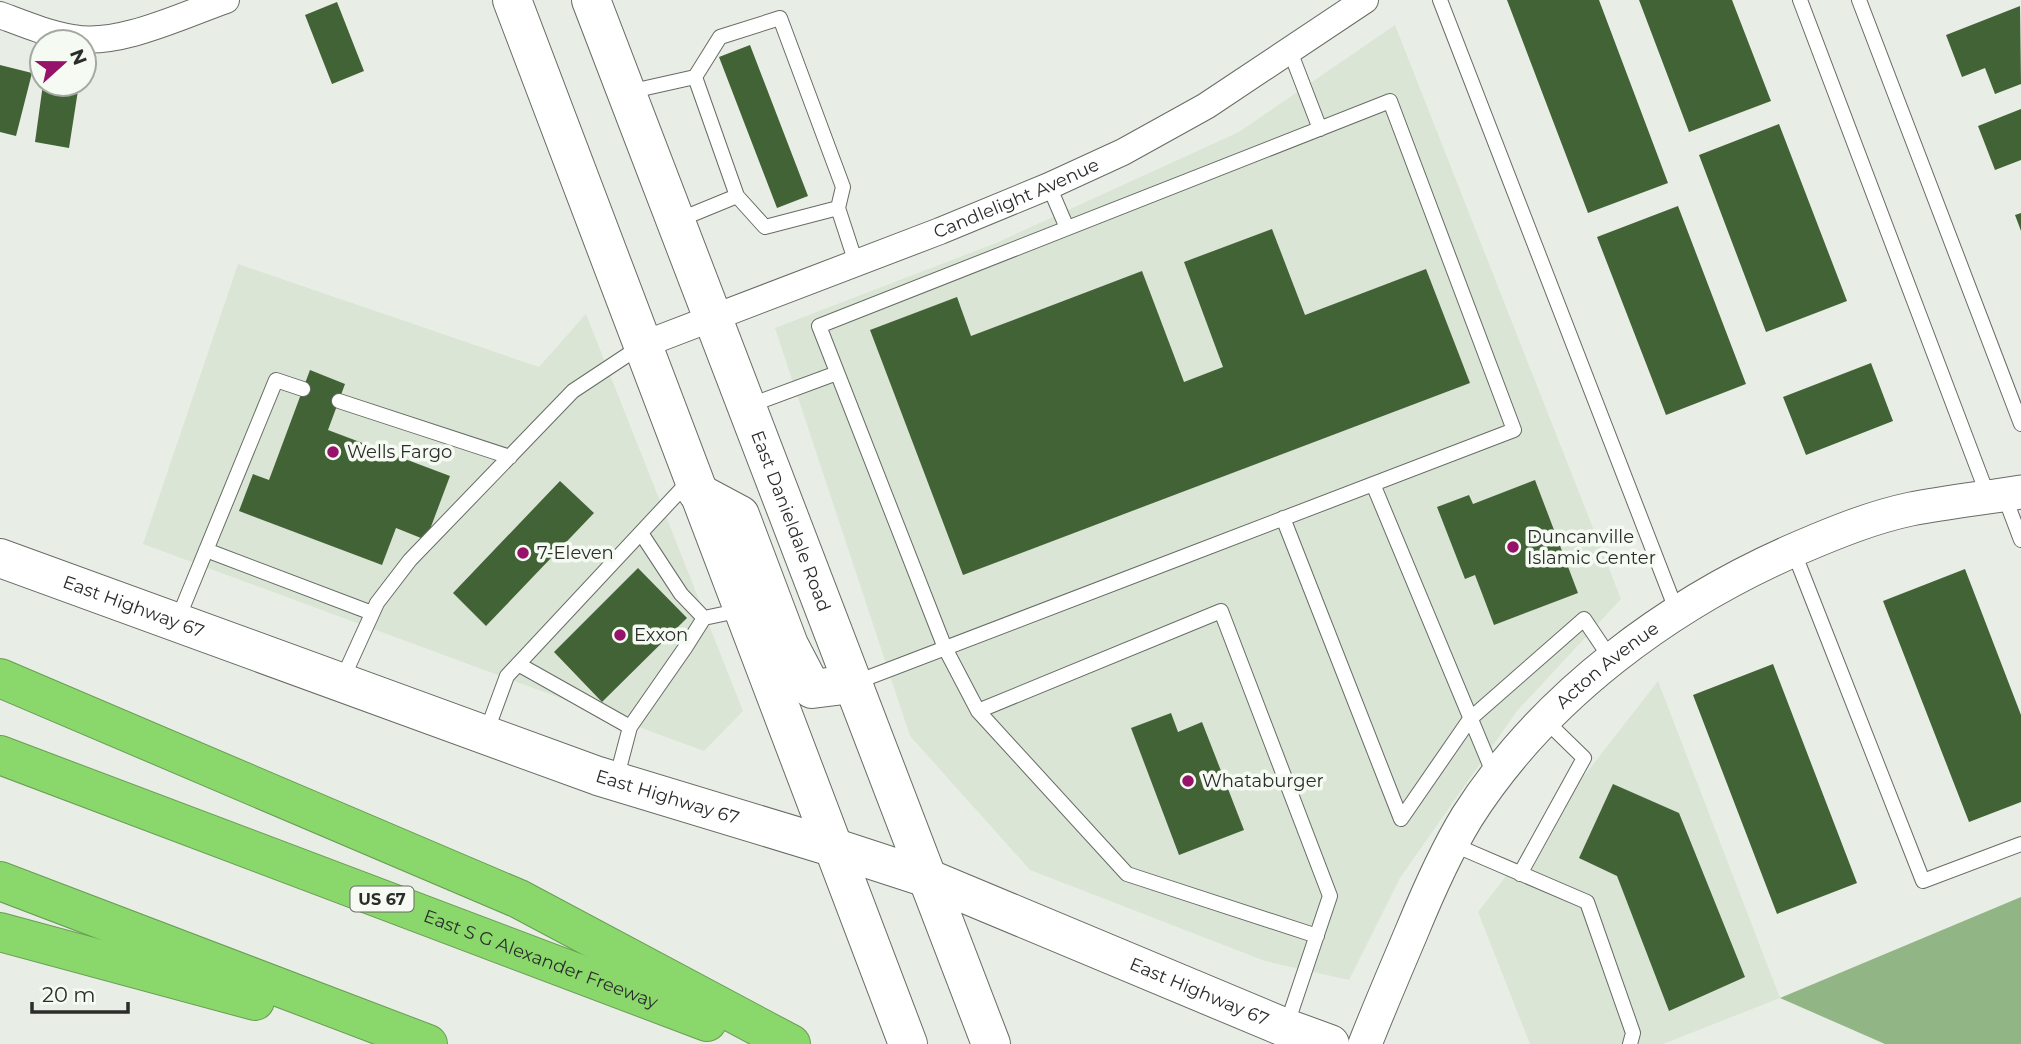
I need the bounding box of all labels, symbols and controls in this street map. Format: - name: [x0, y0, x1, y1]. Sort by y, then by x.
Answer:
- north arrow: [28, 28, 98, 98]
- text: N: [65, 46, 92, 68]
- street label: Candlelight Avenue: [930, 153, 1103, 243]
- street label: East Danieldale Road: [746, 427, 835, 615]
- place label: Wells Fargo: [347, 441, 452, 463]
- marker: Wells Fargo: [325, 444, 341, 460]
- place label: Duncanville Islamic Center: [1527, 526, 1656, 569]
- marker: Duncanville Islamic Center: [1505, 539, 1521, 555]
- place label: 7-Eleven: [537, 542, 614, 564]
- marker: 7-Eleven: [515, 545, 531, 561]
- street label: East Highway 67: [60, 571, 207, 642]
- street label: Acton Avenue: [1551, 617, 1663, 713]
- place label: Exxon: [634, 624, 688, 646]
- marker: Exxon: [612, 627, 628, 643]
- street label: East Highway 67: [593, 765, 742, 829]
- place label: Whataburger: [1202, 770, 1324, 792]
- marker: Whataburger: [1180, 773, 1196, 789]
- road number: US 67: [350, 886, 414, 911]
- street label: East S G Alexander Freeway: [420, 905, 661, 1014]
- street label: East Highway 67: [1126, 953, 1272, 1031]
- scale bar: [32, 970, 128, 1014]
- text: 20 m: [42, 982, 96, 1007]

